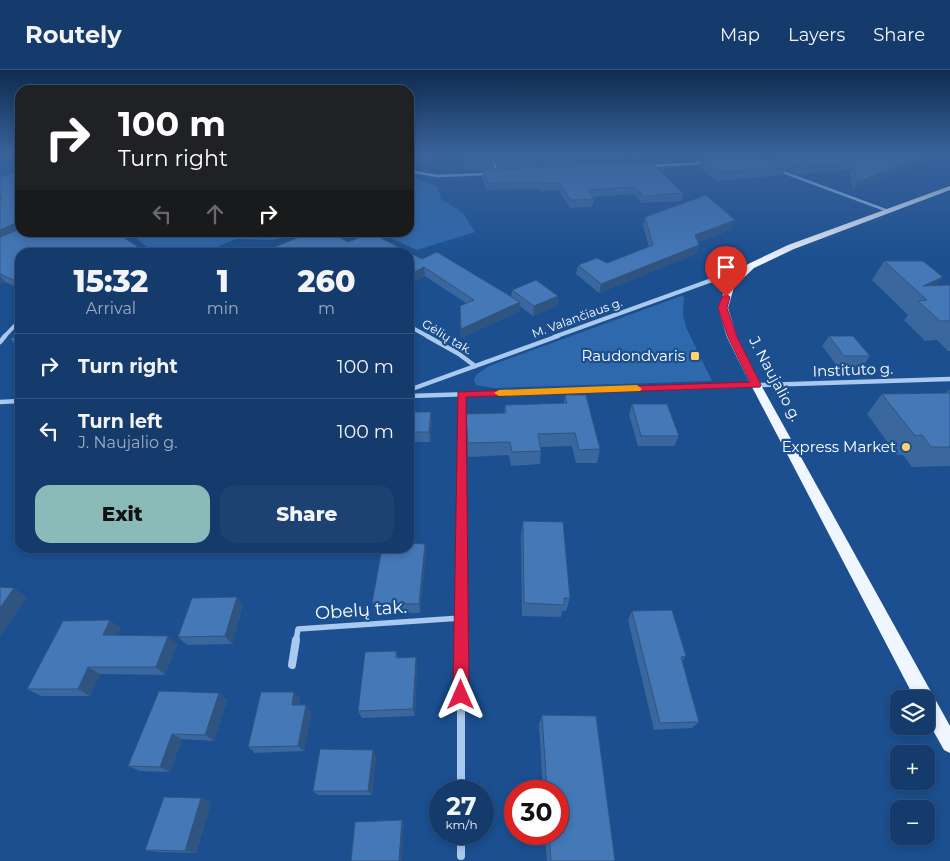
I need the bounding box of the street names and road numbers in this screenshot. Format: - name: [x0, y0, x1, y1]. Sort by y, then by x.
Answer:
- street label: M. Valančiaus g.: [530, 294, 624, 341]
- street label: Gėlių tak.: [420, 316, 475, 357]
- street label: J. Naujalio g.: [745, 332, 806, 424]
- street label: Instituto g.: [812, 359, 894, 380]
- street label: Obelų tak.: [314, 596, 408, 624]

